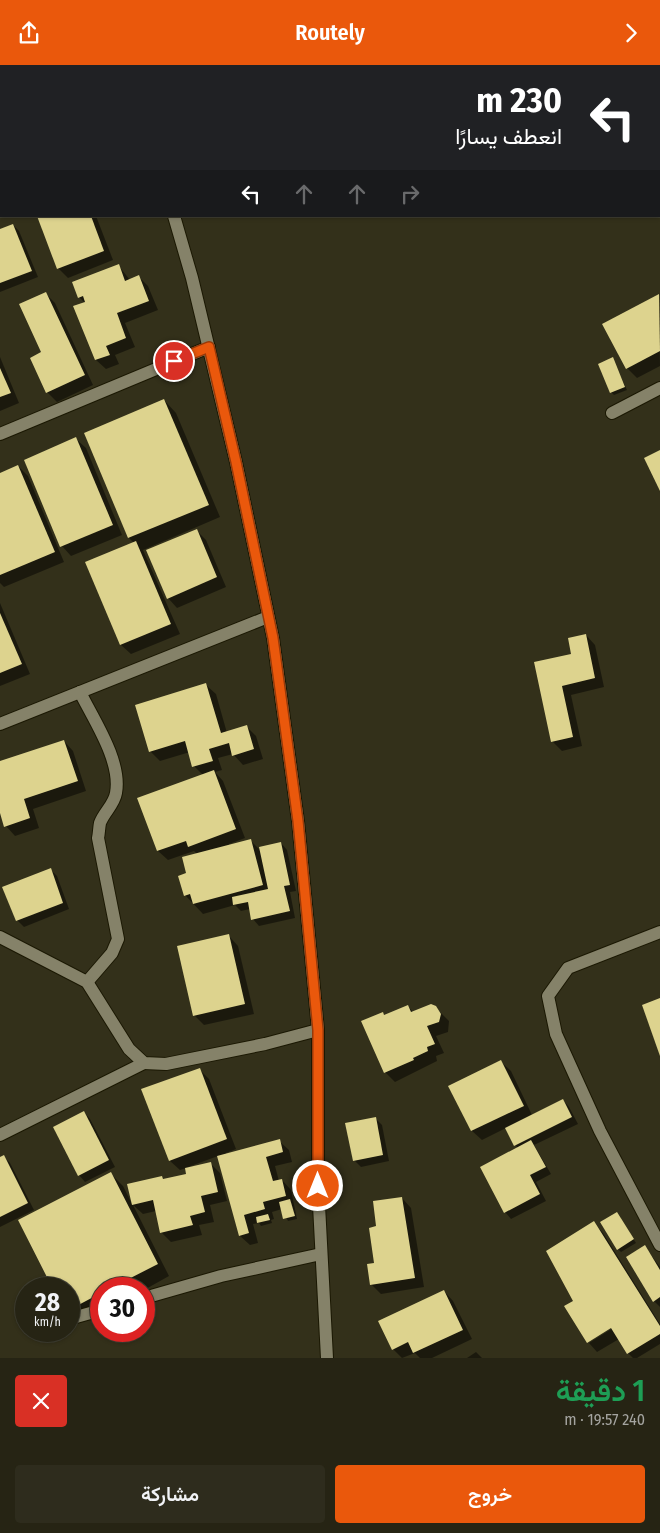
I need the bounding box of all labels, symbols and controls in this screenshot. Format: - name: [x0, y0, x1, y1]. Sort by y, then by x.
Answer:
- icon: share: [15, 19, 43, 47]
- text: Routely: [295, 19, 365, 46]
- icon: forward: [617, 19, 645, 47]
- text: 230 m: [476, 79, 562, 121]
- icon: left: [580, 85, 645, 150]
- text: انعطف يسارًا: [455, 123, 562, 150]
- icon: left: [237, 180, 265, 208]
- icon: ahead: [290, 180, 318, 208]
- icon: ahead: [343, 180, 371, 208]
- icon: right: [396, 180, 424, 208]
- pin: [153, 340, 195, 382]
- icon: arrive: [160, 347, 188, 375]
- position arrow: [291, 1159, 343, 1211]
- speed limit sign: 30: [90, 1277, 155, 1342]
- text: 28: [35, 1288, 60, 1318]
- text: km/h: [34, 1315, 61, 1329]
- text: 1 دقيقة: [556, 1373, 645, 1409]
- button: close: [15, 1375, 67, 1427]
- text: 240 m · 19:57: [564, 1410, 645, 1429]
- button: مشاركة: [15, 1465, 325, 1523]
- button: خروج: [335, 1465, 645, 1523]

